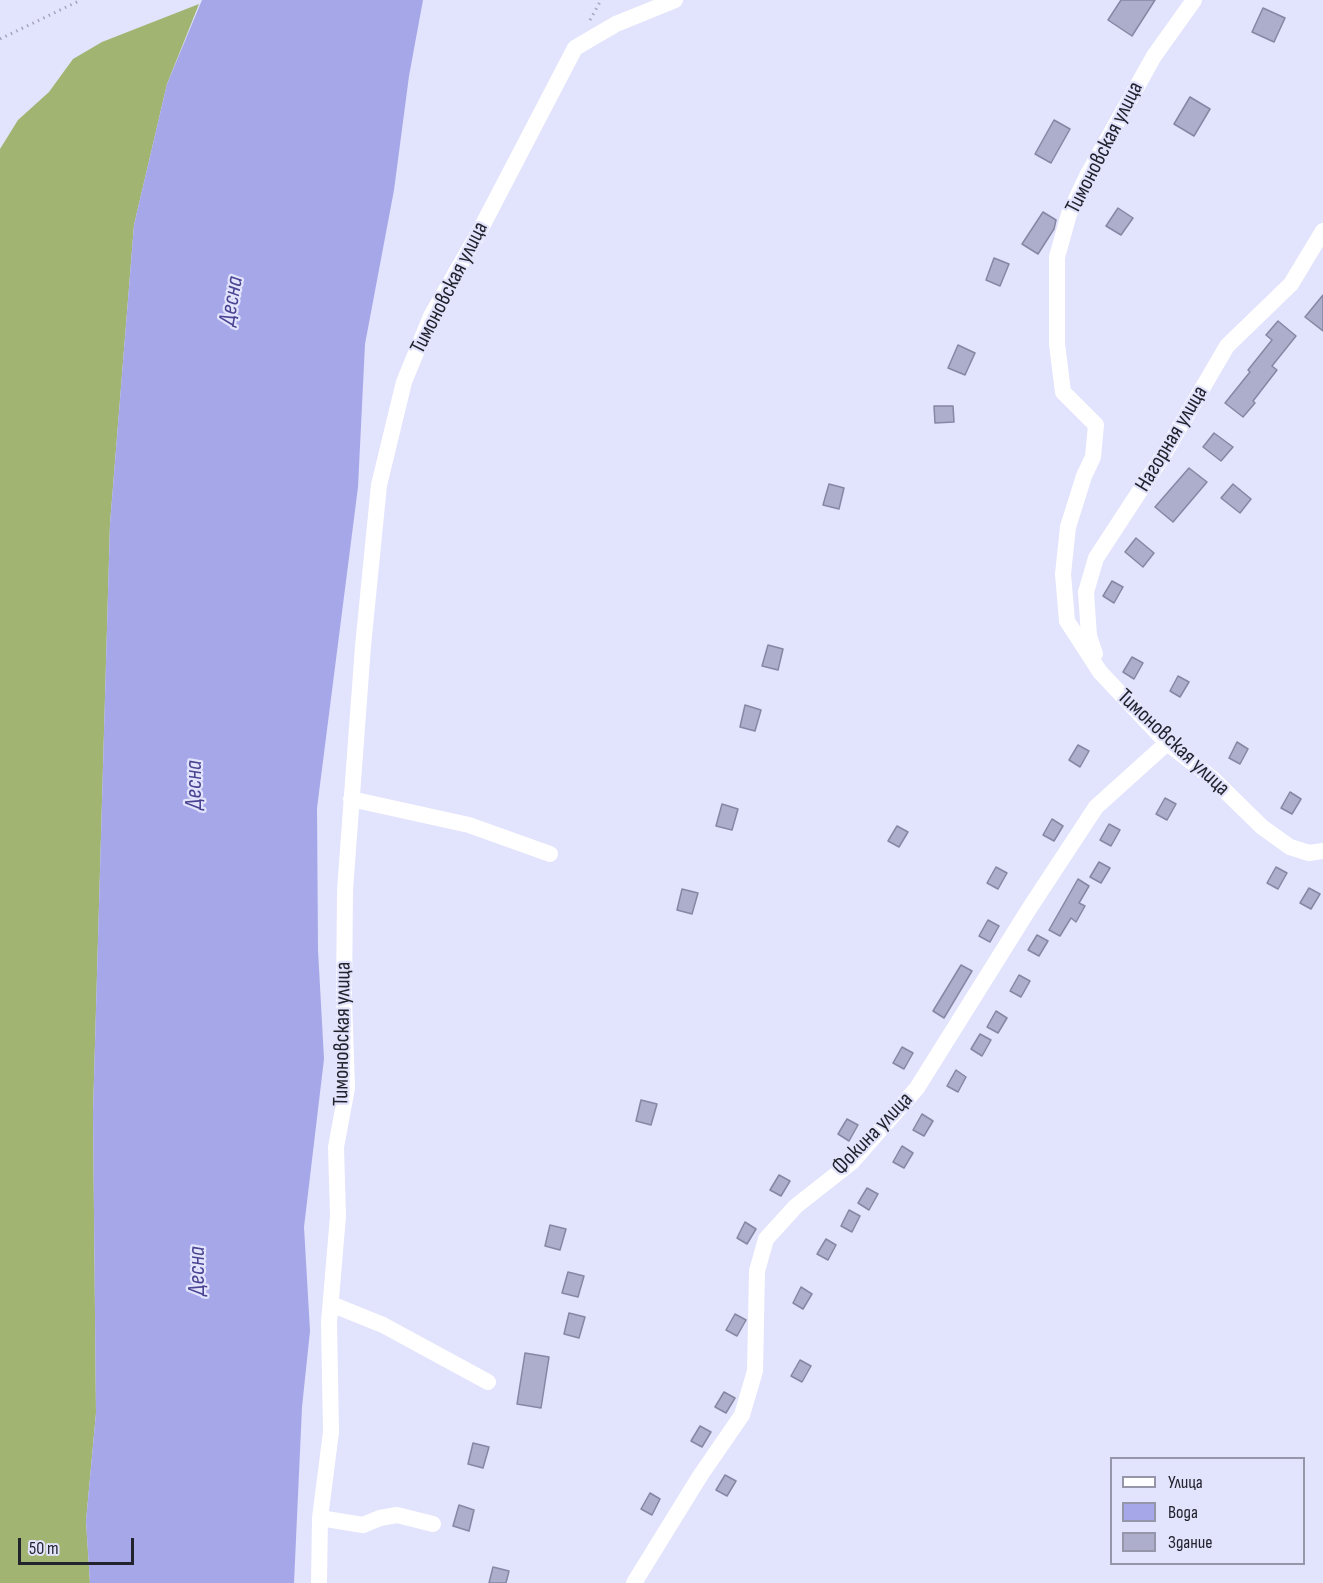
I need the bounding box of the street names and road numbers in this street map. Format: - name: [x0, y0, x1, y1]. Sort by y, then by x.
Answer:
- street label: Тимоновская улица: [1060, 78, 1150, 218]
- street label: Тимоновская улица: [405, 218, 495, 358]
- street label: Нагорная улица: [1130, 381, 1214, 497]
- street label: Тимоновская улица: [1111, 684, 1235, 802]
- street label: Тимоновская улица: [329, 962, 357, 1106]
- street label: Фокина улица: [827, 1087, 919, 1181]

